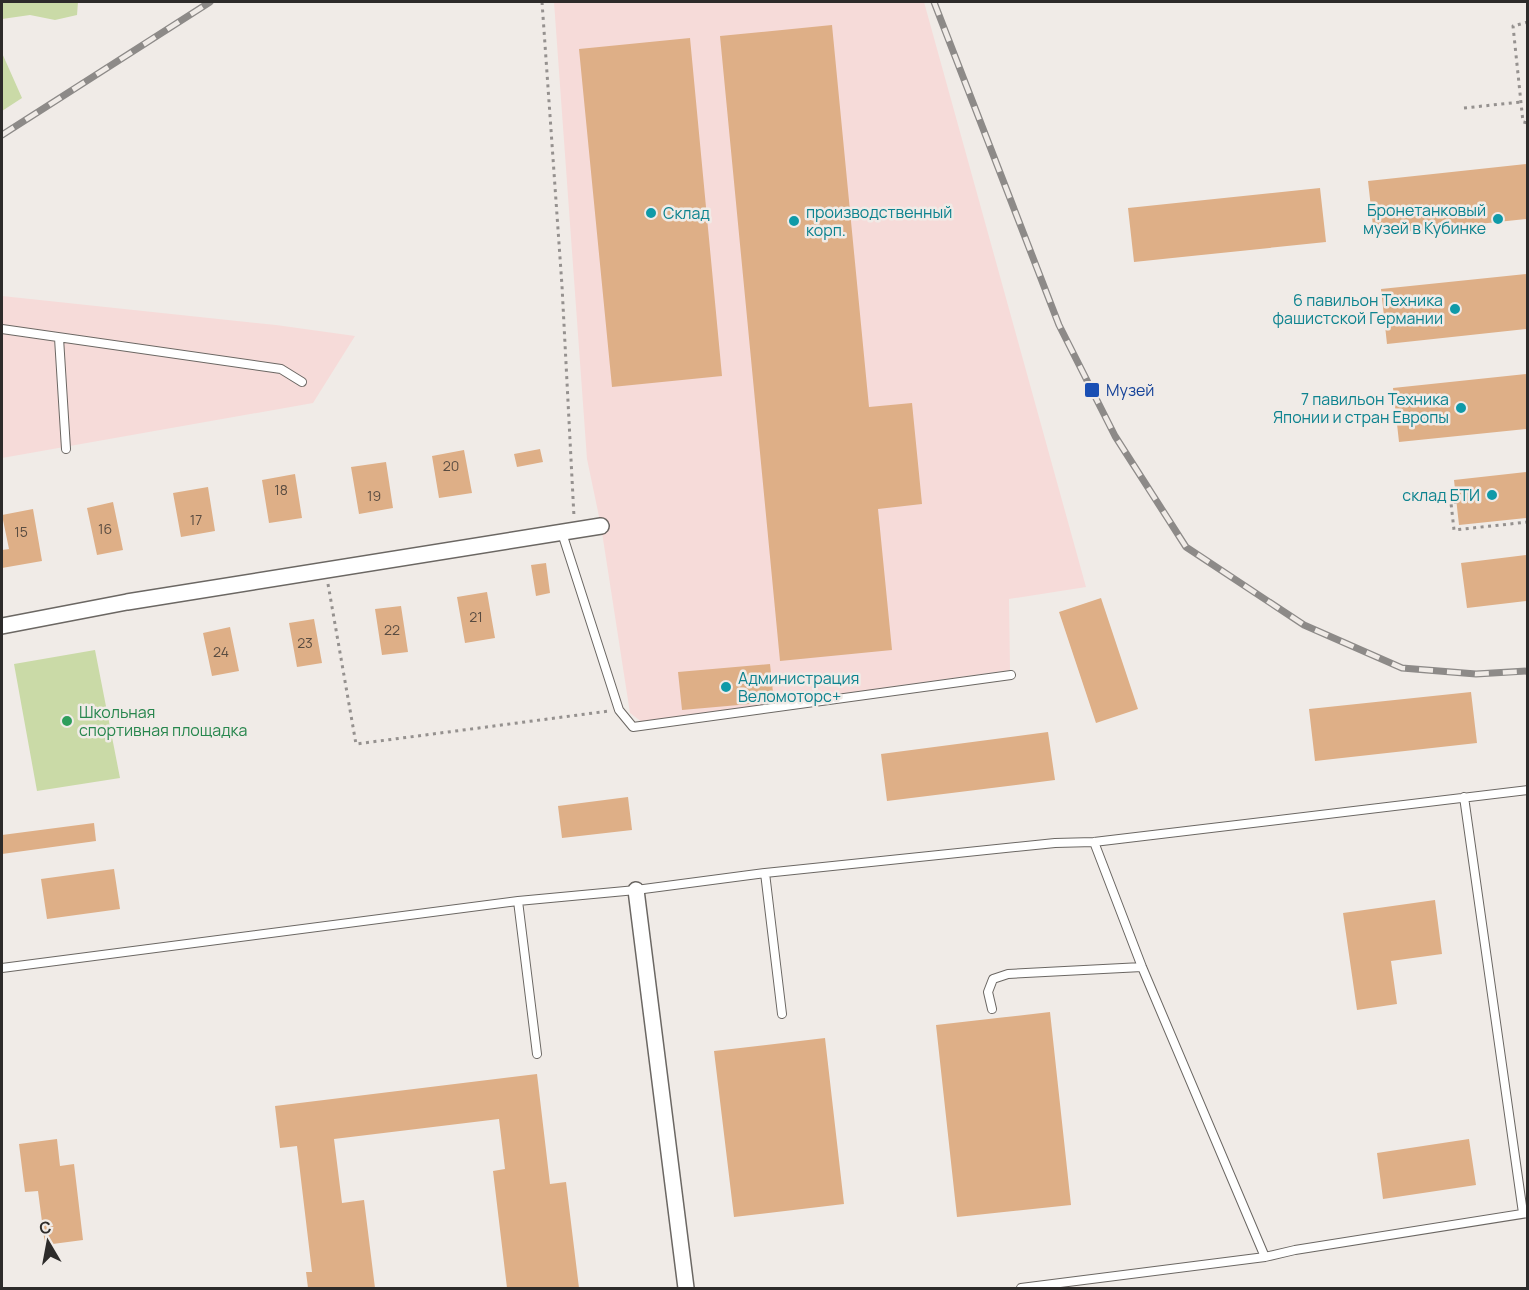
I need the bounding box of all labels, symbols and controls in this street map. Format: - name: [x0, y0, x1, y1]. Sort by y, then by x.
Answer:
- place label: Бронетанковый музей в Кубинке: [1363, 199, 1486, 239]
- place label: производственный корп.: [806, 201, 952, 241]
- place label: Склад: [663, 202, 710, 224]
- marker: Склад: [644, 206, 658, 220]
- marker: Бронетанковый музей в Кубинке: [1491, 212, 1505, 226]
- marker: производственный корп.: [787, 214, 801, 228]
- place label: 6 павильон Техника фашистской Германии: [1273, 289, 1443, 329]
- marker: 6 павильон Техника фашистской Германии: [1448, 302, 1462, 316]
- place label: Музей: [1106, 379, 1154, 401]
- marker: Музей: [1083, 381, 1101, 399]
- place label: 7 павильон Техника Японии и стран Европы: [1273, 388, 1449, 428]
- marker: 7 павильон Техника Японии и стран Европы: [1454, 401, 1468, 415]
- house number: 20: [443, 456, 459, 475]
- house number: 18: [274, 480, 288, 499]
- place label: склад БТИ: [1402, 484, 1480, 506]
- house number: 19: [367, 486, 381, 505]
- marker: склад БТИ: [1485, 488, 1499, 502]
- house number: 17: [190, 510, 202, 529]
- house number: 16: [98, 519, 112, 538]
- house number: 15: [14, 522, 28, 541]
- house number: 21: [469, 607, 483, 626]
- house number: 22: [384, 620, 400, 639]
- house number: 23: [297, 633, 313, 652]
- house number: 24: [213, 642, 229, 661]
- place label: Администрация Веломоторс+: [738, 667, 859, 707]
- marker: Администрация Веломоторс+: [719, 680, 733, 694]
- place label: Школьная спортивная площадка: [79, 701, 247, 741]
- marker: Школьная спортивная площадка: [60, 714, 74, 728]
- north arrow: [18, 1212, 78, 1272]
- text: С: [38, 1215, 53, 1239]

